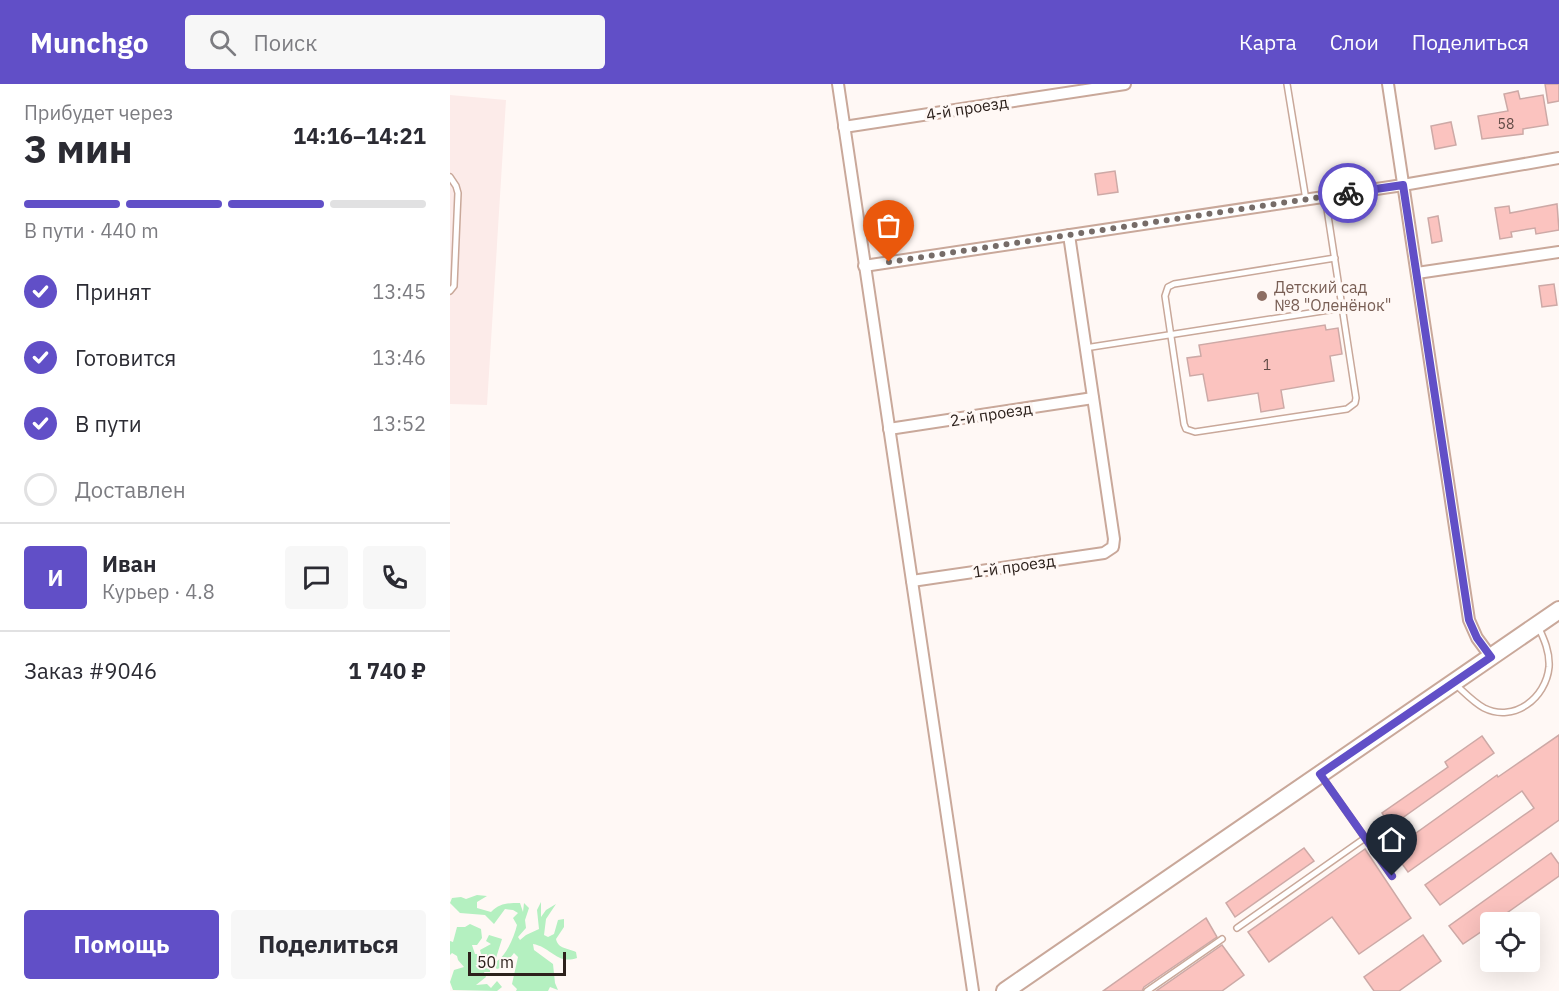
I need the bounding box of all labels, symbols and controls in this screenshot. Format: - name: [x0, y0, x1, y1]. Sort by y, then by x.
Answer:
- search box: [185, 15, 605, 69]
- text: Munchgo: [30, 24, 149, 61]
- icon: search: [206, 26, 239, 59]
- text: Поиск: [254, 28, 317, 57]
- text: Карта: [1239, 28, 1297, 56]
- text: Слои: [1330, 28, 1379, 56]
- text: Поделиться: [1412, 28, 1529, 56]
- street label: 4-й проезд: [924, 92, 1010, 124]
- text: Прибудет через: [24, 99, 173, 126]
- house number: 58: [1498, 115, 1514, 133]
- text: 14:16–14:21: [293, 121, 426, 150]
- text: 3 мин: [24, 123, 133, 174]
- courier: [1318, 163, 1378, 223]
- icon: bike: [1332, 177, 1365, 210]
- pin: [863, 200, 914, 262]
- icon: bag: [872, 209, 905, 242]
- text: В пути · 440 m: [24, 217, 159, 244]
- icon: check: [24, 275, 57, 308]
- text: Принят: [75, 277, 151, 306]
- place label: Детский сад №8 "Оленёнок": [1274, 277, 1391, 315]
- text: 13:45: [372, 278, 426, 305]
- marker: Детский сад №8 "Оленёнок": [1255, 289, 1269, 303]
- icon: check: [24, 341, 57, 374]
- text: Готовится: [75, 343, 176, 372]
- text: 13:46: [372, 344, 426, 371]
- house number: 1: [1263, 356, 1271, 374]
- street label: 2-й проезд: [948, 398, 1034, 430]
- icon: check: [24, 407, 57, 440]
- text: В пути: [75, 409, 142, 438]
- text: 13:52: [372, 410, 426, 437]
- text: Доставлен: [75, 475, 186, 504]
- button: chat: [285, 546, 348, 609]
- button: phone: [363, 546, 426, 609]
- text: Иван: [102, 549, 157, 578]
- street label: 1-й проезд: [972, 550, 1057, 582]
- text: И: [48, 563, 63, 592]
- text: Курьер · 4.8: [102, 578, 215, 605]
- text: Заказ #9046: [24, 656, 157, 685]
- text: 1 740 ₽: [348, 656, 426, 685]
- pin: [1366, 814, 1417, 876]
- icon: home: [1375, 823, 1408, 856]
- button: Помощь: [24, 910, 219, 979]
- button: Поделиться: [231, 910, 426, 979]
- map controls: [1480, 912, 1540, 972]
- button: locate: [1480, 912, 1540, 972]
- scale bar: [468, 949, 566, 976]
- text: 50 m: [477, 952, 514, 972]

